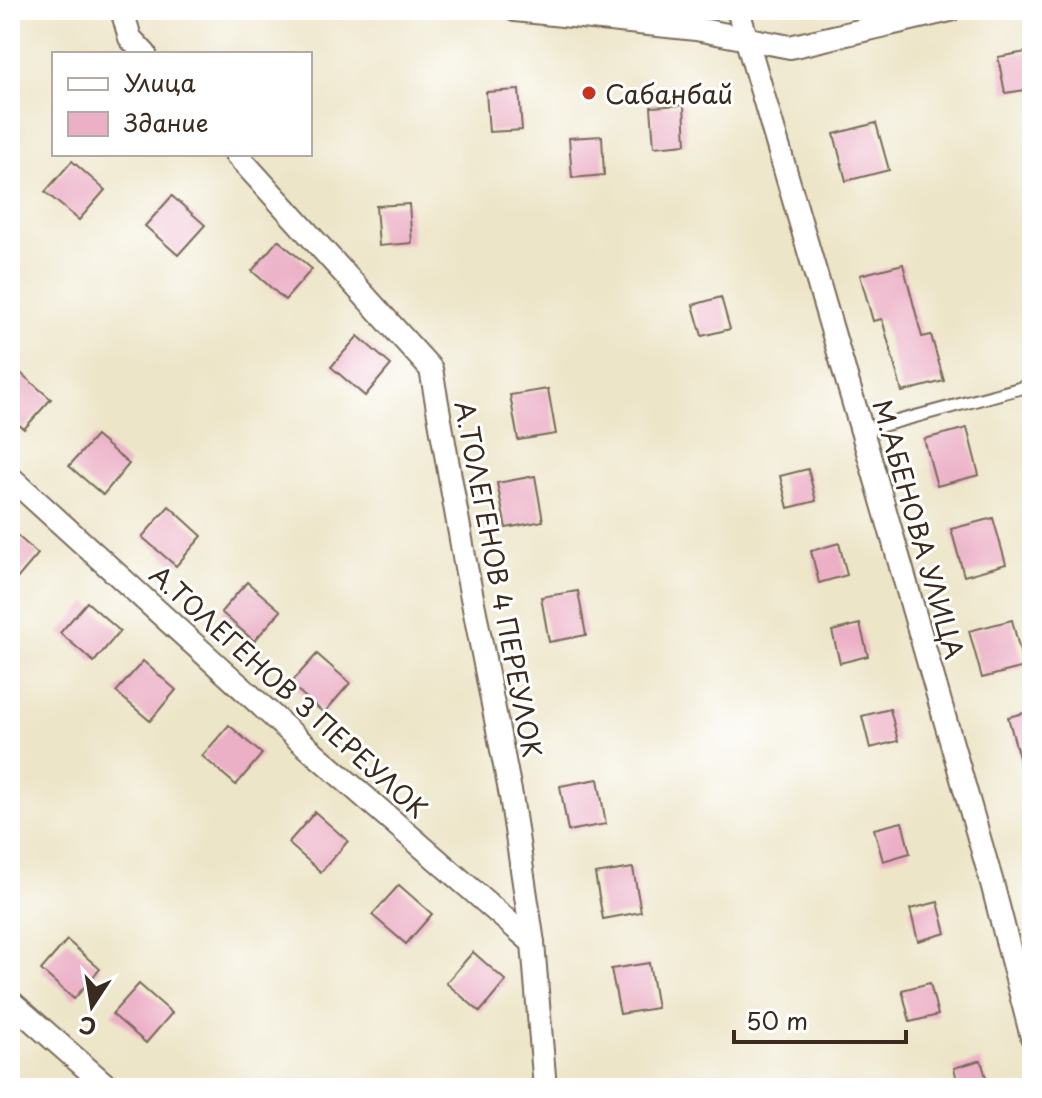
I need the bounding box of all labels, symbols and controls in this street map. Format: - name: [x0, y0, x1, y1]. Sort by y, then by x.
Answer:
- legend: [52, 52, 312, 156]
- text: Улица: [124, 64, 196, 100]
- place label: Сабанбай: [605, 74, 733, 113]
- marker: Сабанбай: [580, 84, 598, 102]
- text: Здание: [124, 104, 209, 140]
- street label: М.АБЕНОВА УЛИЦА: [863, 395, 975, 663]
- street label: А.ТОЛЕГЕНОВ 4 ПЕРЕУЛОК: [445, 398, 553, 760]
- street label: А.ТОЛЕГЕНОВ 3 ПЕРЕУЛОК: [141, 555, 437, 827]
- north arrow: [52, 966, 132, 1046]
- scale bar: [734, 994, 906, 1044]
- text: 50 m: [746, 1002, 808, 1038]
- text: С: [76, 1009, 99, 1045]

